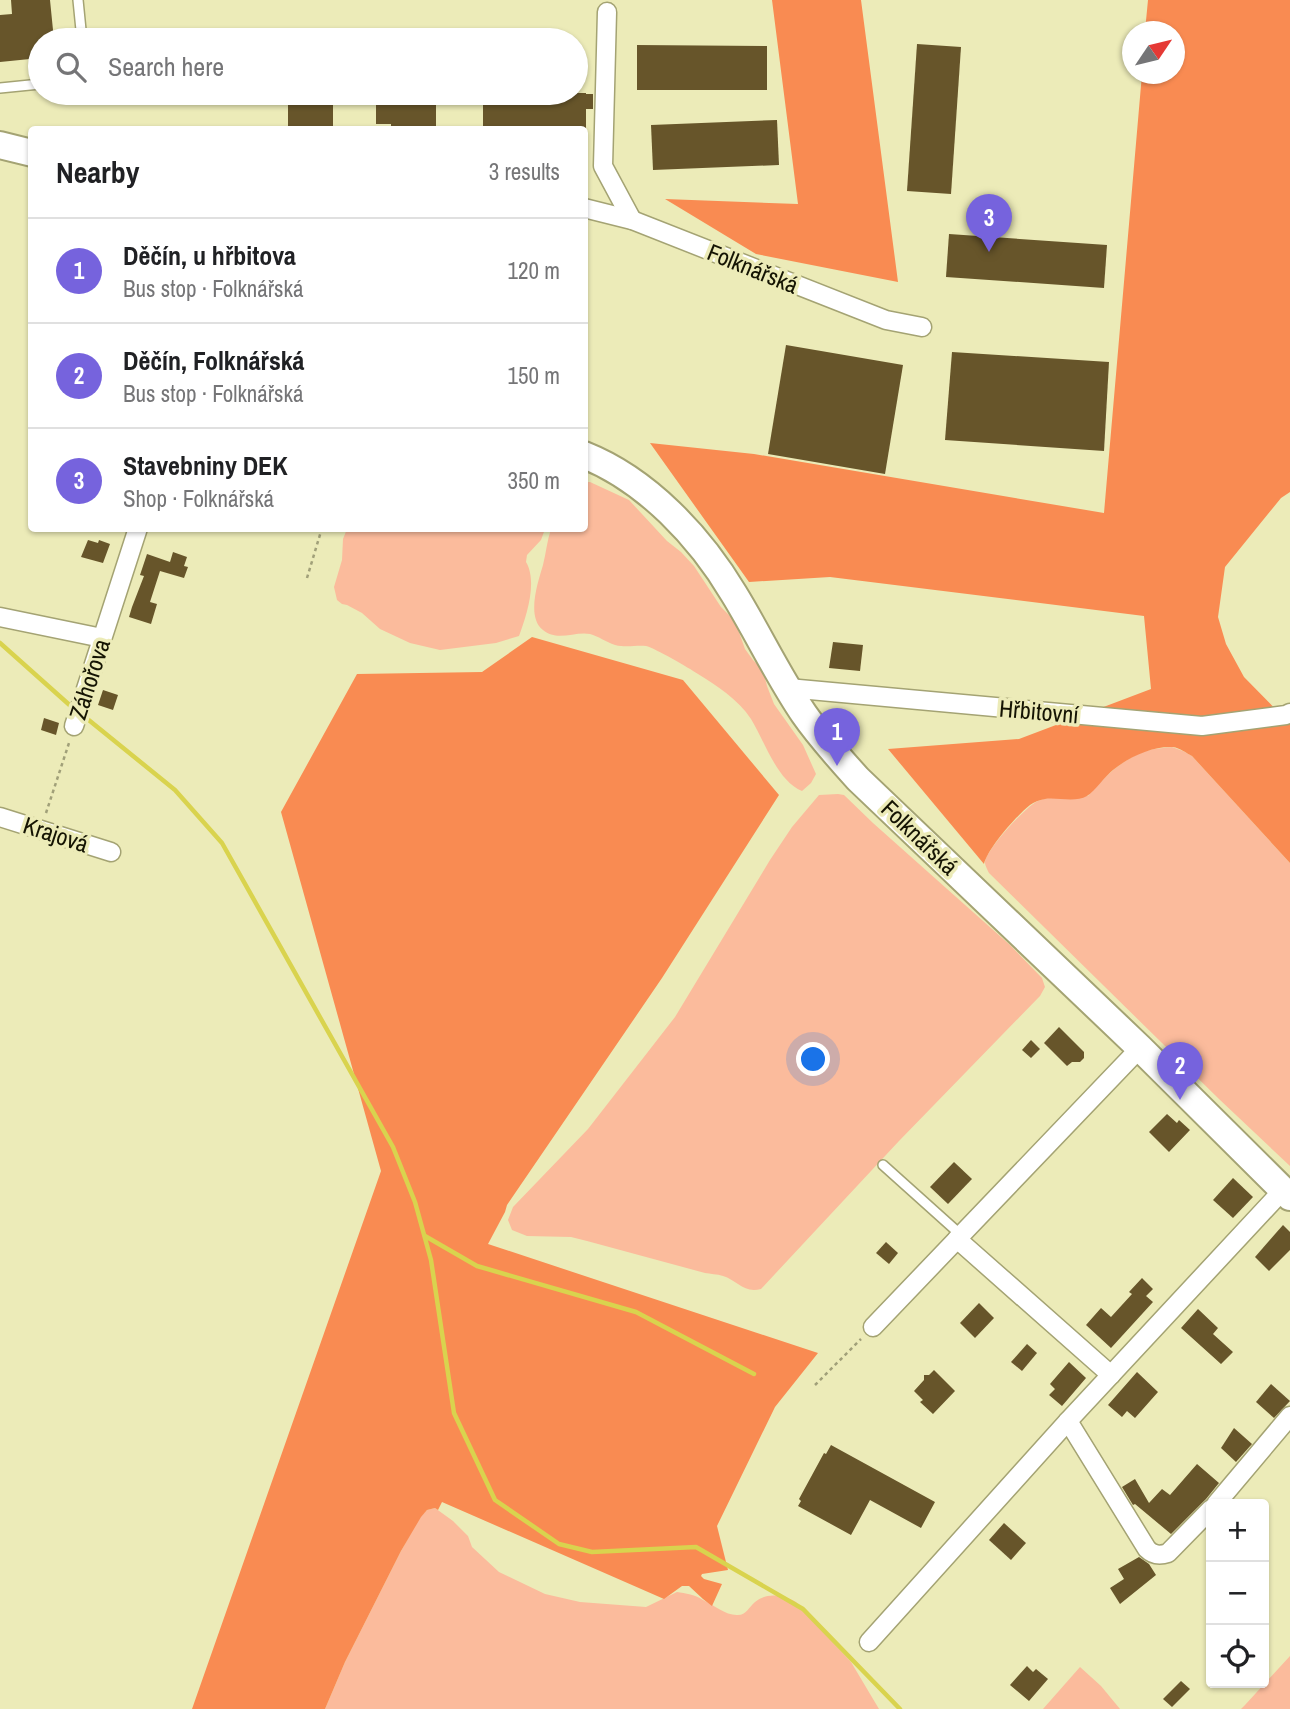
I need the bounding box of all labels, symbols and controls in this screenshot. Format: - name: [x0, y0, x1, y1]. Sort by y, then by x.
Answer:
- north arrow: [1122, 21, 1185, 84]
- search box: [28, 28, 588, 105]
- icon: search: [52, 48, 90, 86]
- text: Search here: [108, 49, 224, 84]
- text: Nearby: [56, 152, 139, 192]
- text: 3 results: [489, 156, 560, 187]
- pin: 3: [966, 194, 1012, 252]
- street label: Folknářská: [703, 235, 803, 301]
- text: Děčín, u hřbitova: [123, 238, 296, 273]
- text: 1: [74, 255, 84, 286]
- text: 120 m: [508, 255, 560, 286]
- text: Bus stop · Folknářská: [123, 273, 303, 304]
- text: Děčín, Folknářská: [123, 343, 304, 378]
- text: 2: [74, 360, 84, 391]
- text: 150 m: [508, 360, 560, 391]
- text: Bus stop · Folknářská: [123, 378, 303, 409]
- text: Stavebniny DEK: [123, 448, 288, 483]
- text: 3: [74, 465, 84, 496]
- text: 350 m: [508, 465, 560, 496]
- text: Shop · Folknářská: [123, 483, 274, 514]
- street label: Záhořova: [61, 634, 117, 723]
- street label: Hřbitovní: [998, 692, 1081, 730]
- pin: 1: [814, 708, 860, 766]
- street label: Folknářská: [875, 792, 965, 882]
- street label: Krajová: [19, 808, 93, 860]
- your location: [796, 1042, 830, 1076]
- pin: 2: [1157, 1042, 1203, 1100]
- map controls: [1206, 1499, 1269, 1688]
- button: +: [1206, 1499, 1269, 1562]
- button: −: [1206, 1562, 1269, 1625]
- button: locate: [1206, 1625, 1269, 1688]

